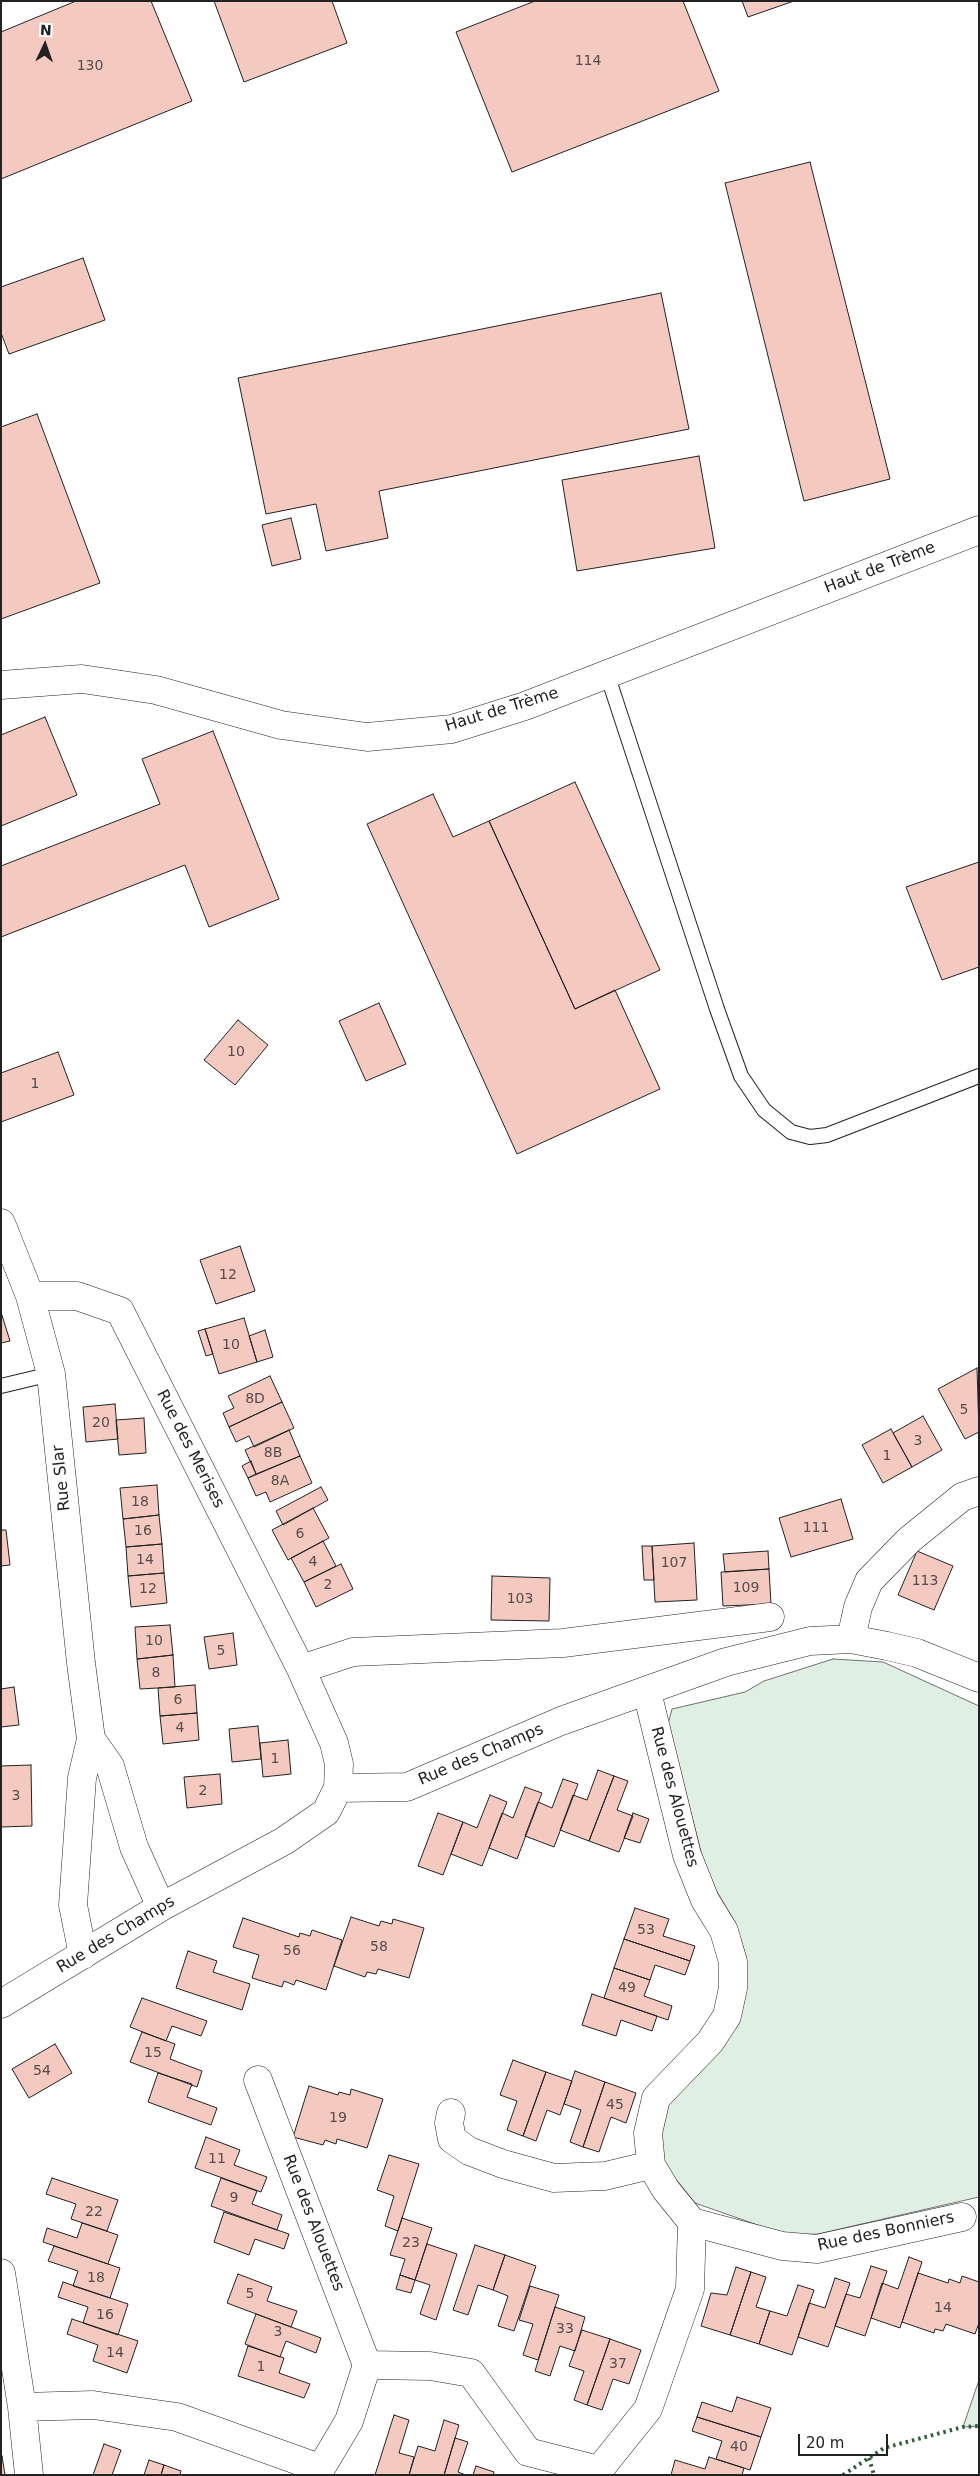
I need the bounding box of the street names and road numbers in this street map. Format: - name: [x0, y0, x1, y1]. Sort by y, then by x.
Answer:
- street label: Haut de Trème: [822, 538, 938, 598]
- street label: Haut de Trème: [443, 684, 561, 736]
- street label: Rue des Merises: [152, 1387, 228, 1511]
- street label: Rue Slar: [49, 1444, 75, 1512]
- street label: Rue des Champs: [416, 1720, 546, 1790]
- street label: Rue des Alouettes: [646, 1725, 702, 1869]
- street label: Rue des Champs: [54, 1892, 178, 1978]
- street label: Rue des Alouettes: [278, 2152, 348, 2294]
- street label: Rue des Bonniers: [816, 2208, 956, 2256]

